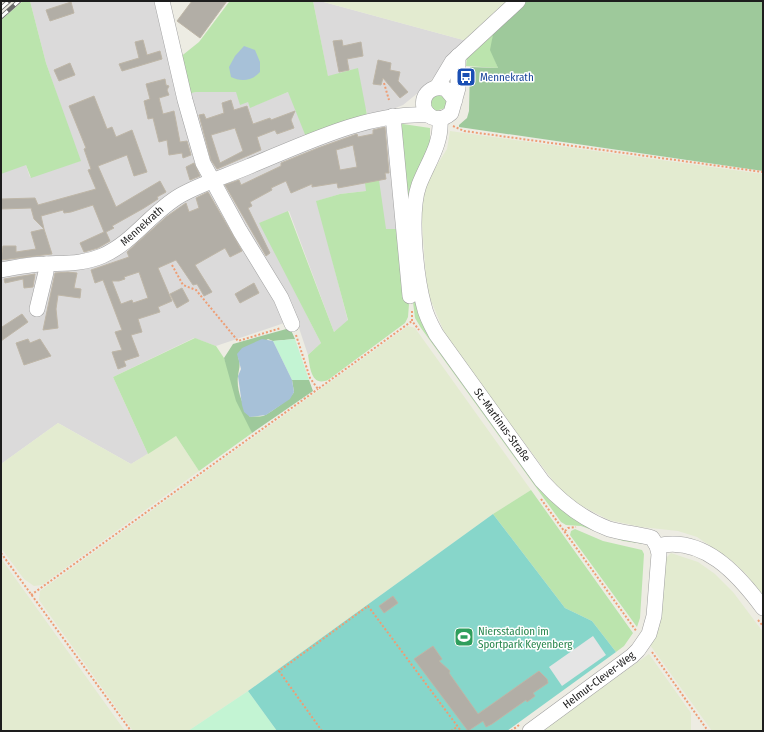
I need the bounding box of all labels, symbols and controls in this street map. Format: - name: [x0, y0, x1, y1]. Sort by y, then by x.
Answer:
- bus stop icon: Mennekrath: [455, 66, 477, 88]
- place label: Mennekrath: [480, 71, 534, 84]
- street label: Mennekrath: [118, 203, 166, 249]
- street label: St.-Martinus-Straße: [471, 386, 533, 464]
- place label: Niersstadion im Sportpark Keyenberg: [478, 625, 573, 651]
- sports icon: Niersstadion im Sportpark Keyenberg: [453, 626, 475, 648]
- street label: Helmut-Clever-Weg: [560, 648, 638, 711]

